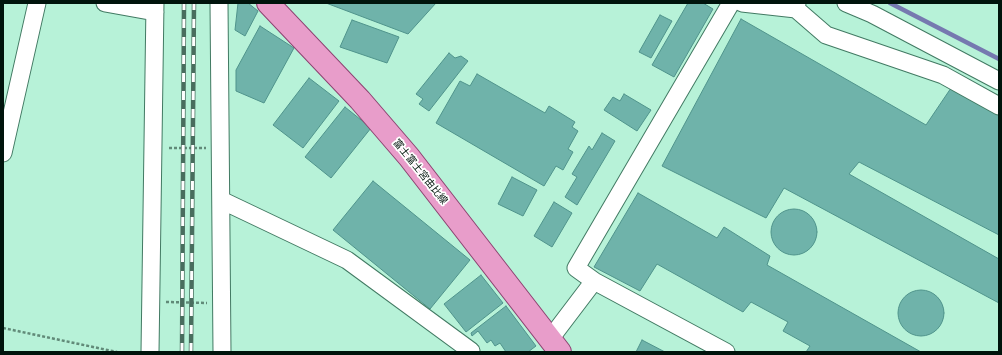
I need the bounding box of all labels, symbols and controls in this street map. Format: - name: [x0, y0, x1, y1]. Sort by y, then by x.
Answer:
- street label: 富士富士宮由比線: [390, 137, 450, 207]

